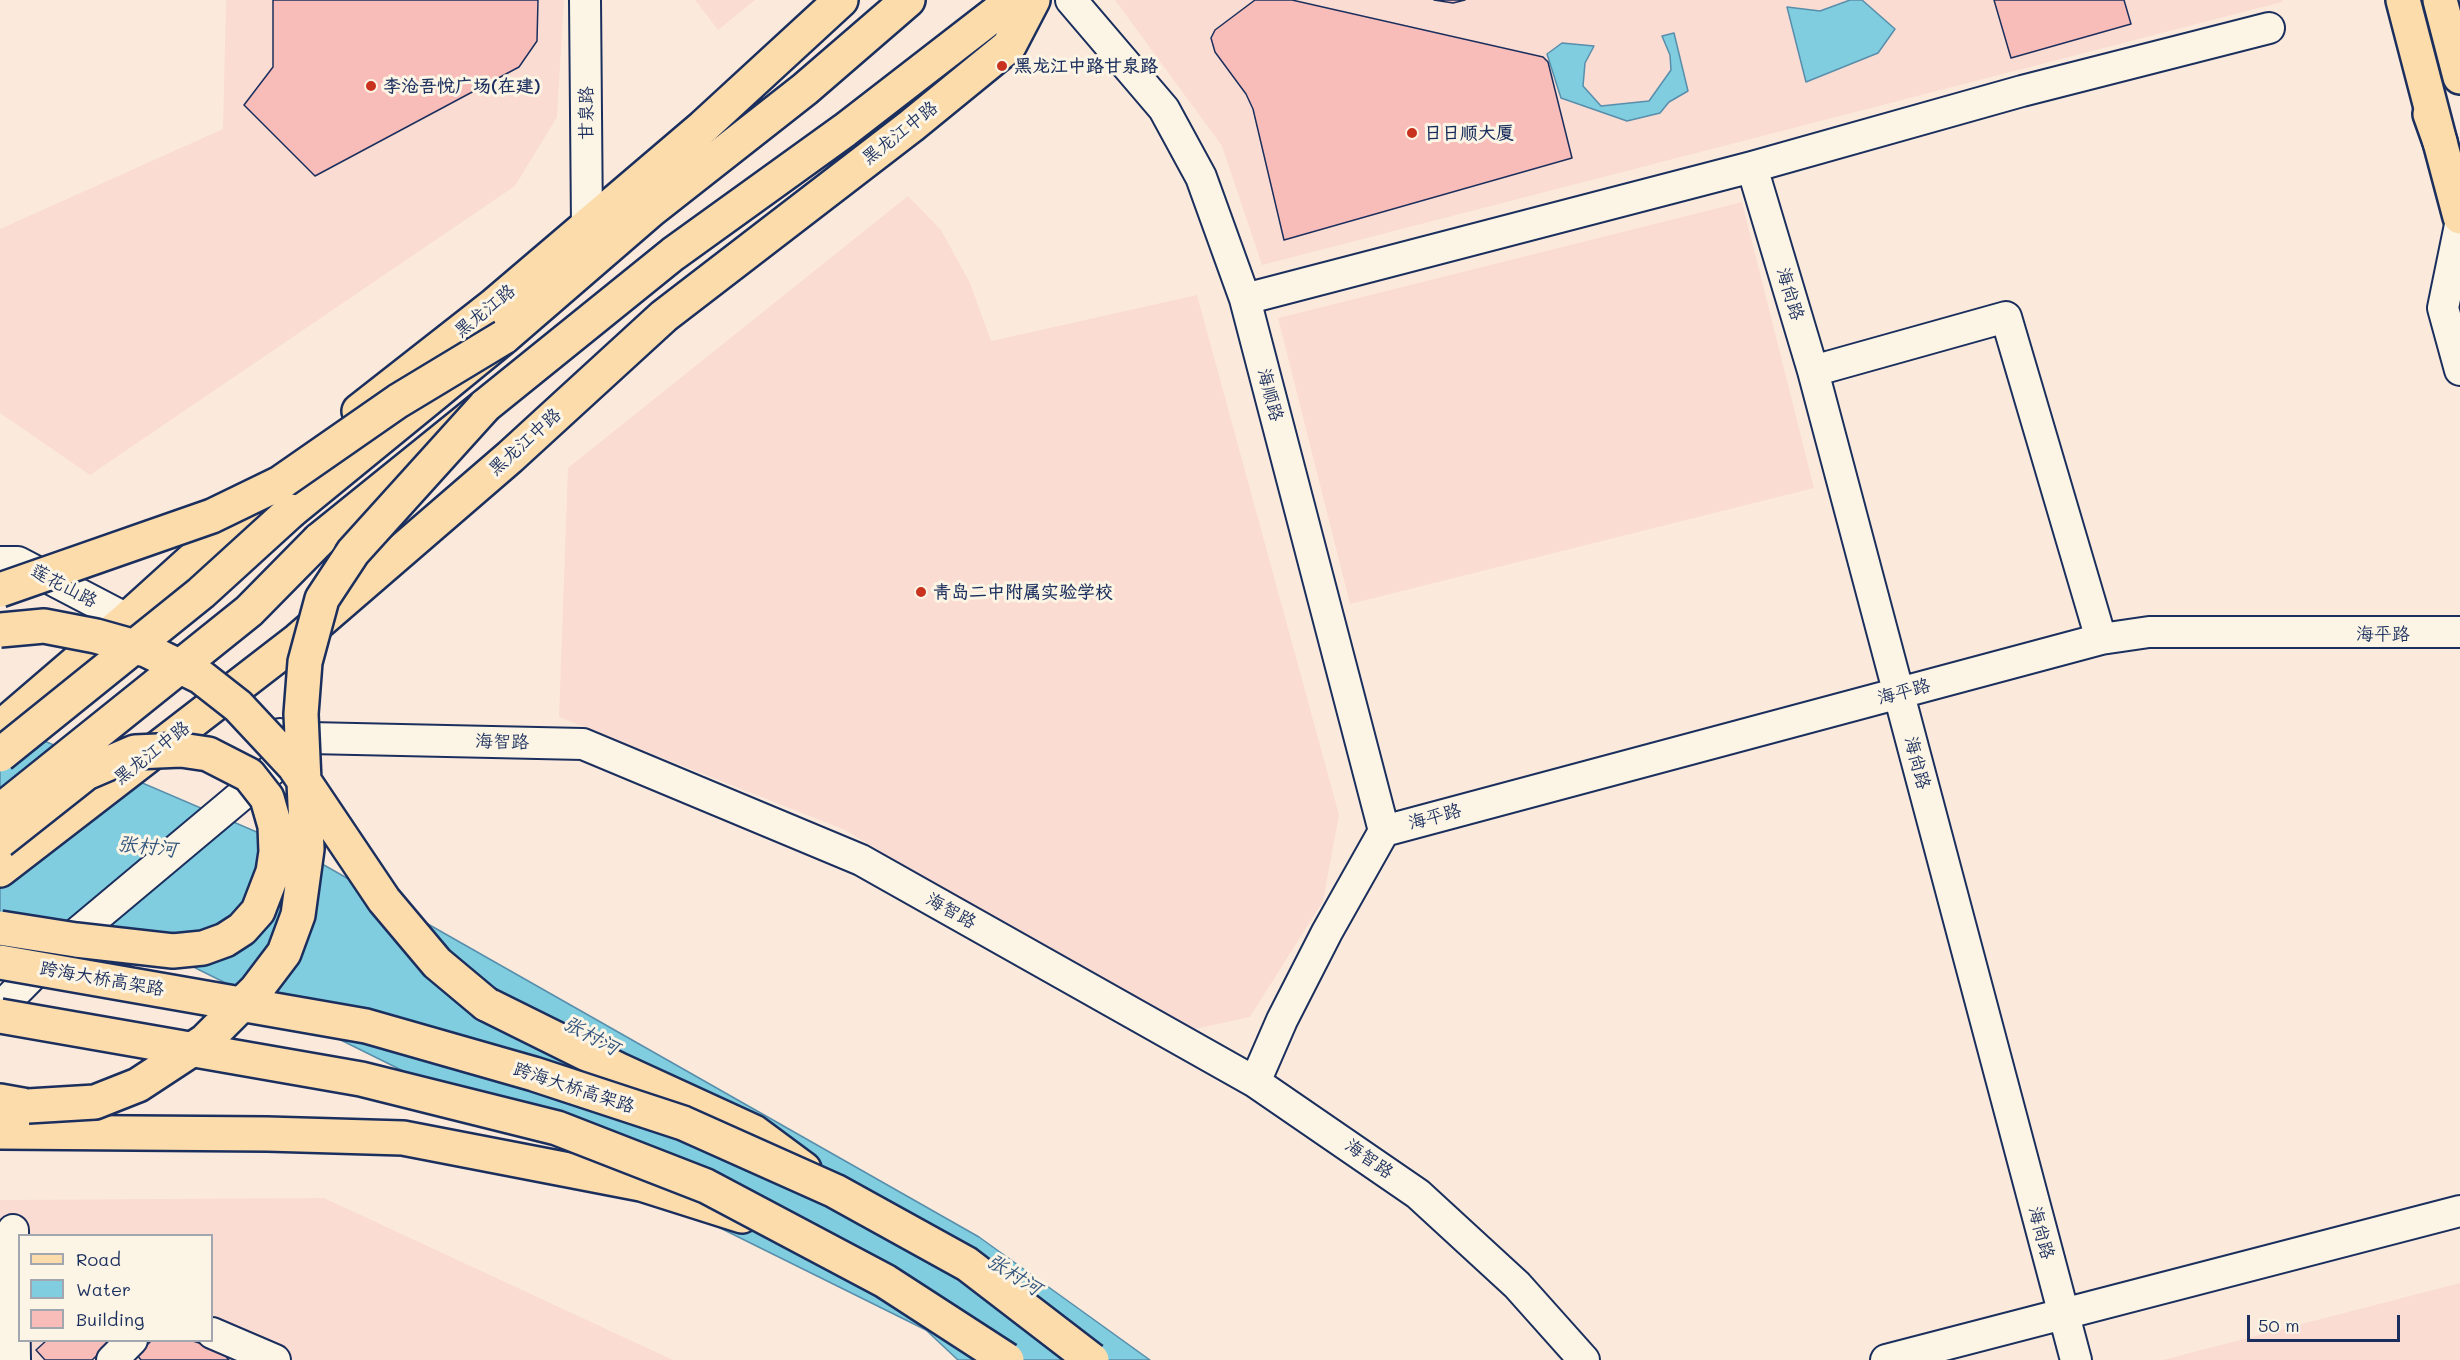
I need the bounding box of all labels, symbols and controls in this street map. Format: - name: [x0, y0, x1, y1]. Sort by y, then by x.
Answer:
- place label: 黑龙江中路甘泉路: [1014, 55, 1158, 77]
- marker: 黑龙江中路甘泉路: [995, 59, 1009, 73]
- place label: 李沧吾悦广场(在建): [383, 75, 541, 97]
- marker: 李沧吾悦广场(在建): [364, 79, 378, 93]
- street label: 甘泉路: [575, 86, 597, 140]
- street label: 黑龙江中路: [858, 97, 942, 169]
- place label: 日日顺大厦: [1424, 122, 1514, 144]
- marker: 日日顺大厦: [1405, 126, 1419, 140]
- street label: 海尚路: [1772, 265, 1808, 323]
- street label: 黑龙江路: [450, 280, 520, 342]
- street label: 海顺路: [1253, 366, 1287, 424]
- street label: 黑龙江中路: [484, 404, 566, 480]
- street label: 莲花山路: [27, 560, 101, 612]
- place label: 青岛二中附属实验学校: [933, 581, 1113, 603]
- marker: 青岛二中附属实验学校: [914, 585, 928, 599]
- street label: 海平路: [2356, 623, 2410, 645]
- street label: 海平路: [1875, 675, 1933, 709]
- street label: 黑龙江中路: [110, 717, 194, 789]
- street label: 海智路: [475, 731, 529, 753]
- street label: 海尚路: [1900, 734, 1934, 792]
- street label: 海平路: [1406, 800, 1464, 834]
- water label: 张村河: [116, 832, 178, 862]
- street label: 海智路: [922, 888, 980, 934]
- street label: 跨海大桥高架路: [38, 957, 166, 1001]
- water label: 张村河: [559, 1011, 623, 1061]
- street label: 跨海大桥高架路: [511, 1058, 637, 1118]
- street label: 海智路: [1341, 1135, 1397, 1183]
- street label: 海尚路: [2024, 1204, 2058, 1262]
- legend: [18, 1234, 213, 1342]
- text: Road: [76, 1247, 121, 1271]
- water label: 张村河: [982, 1249, 1046, 1301]
- text: Water: [76, 1277, 131, 1301]
- scale bar: [2250, 1303, 2403, 1341]
- text: Building: [76, 1307, 144, 1331]
- text: 50 m: [2258, 1313, 2300, 1337]

